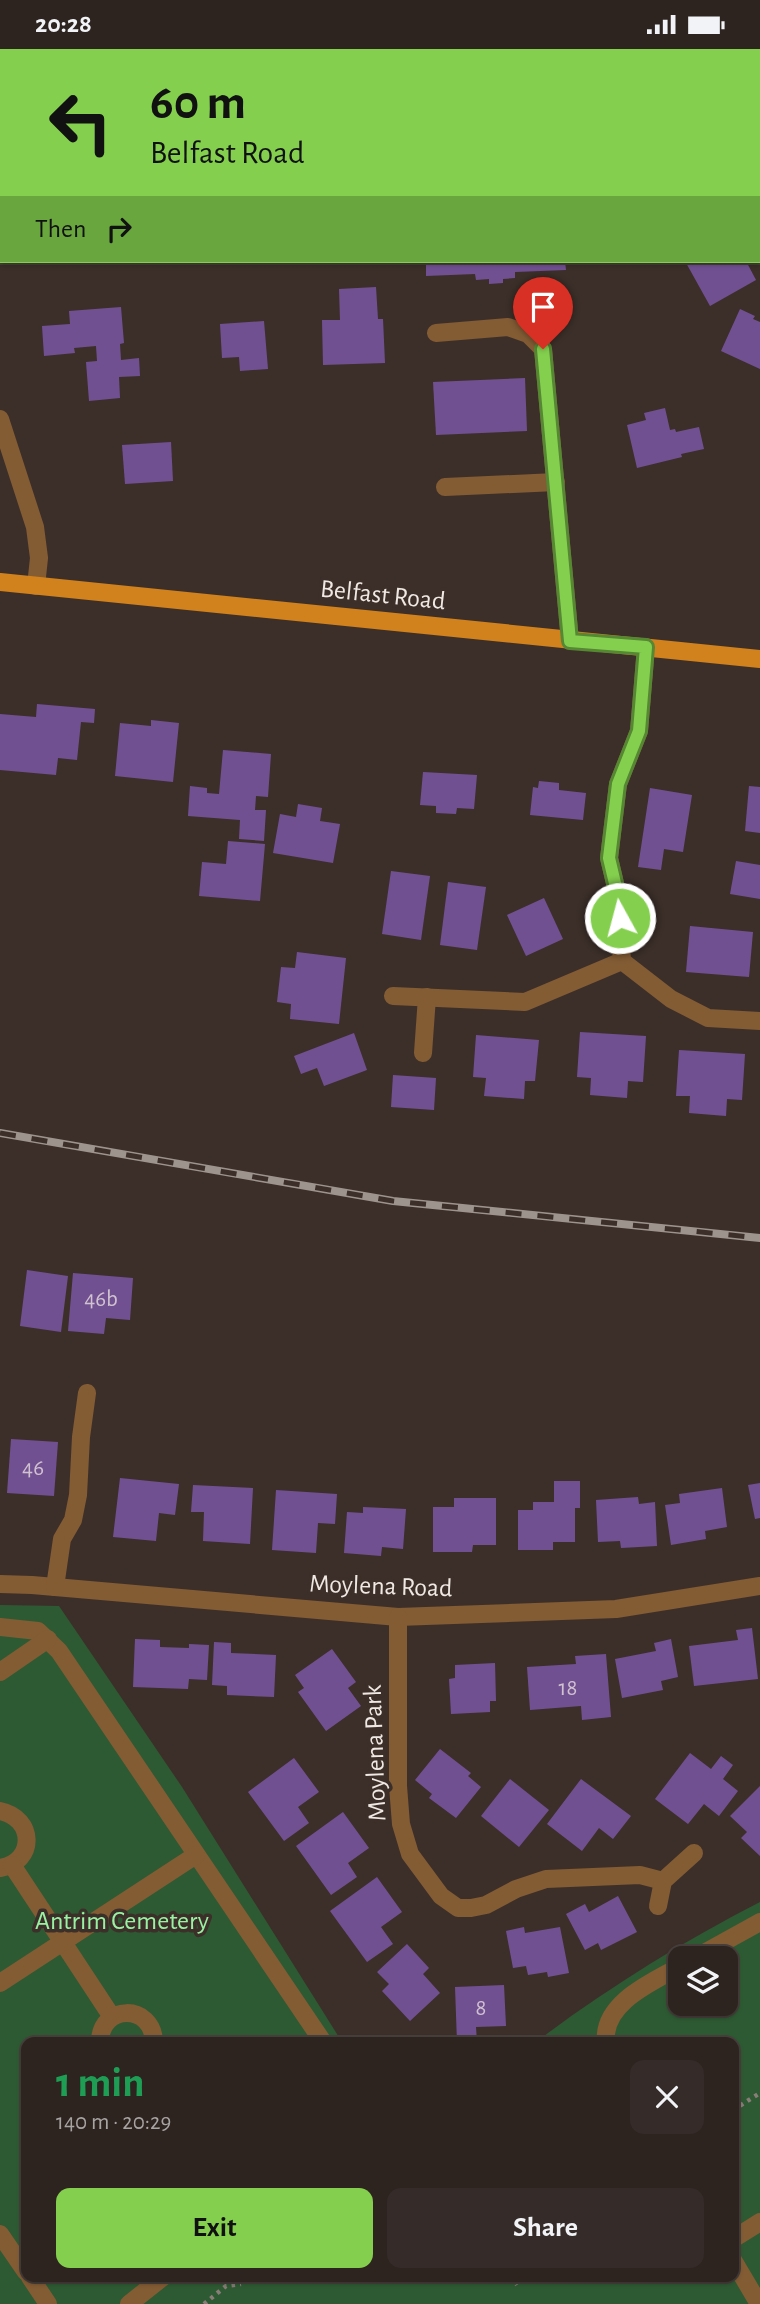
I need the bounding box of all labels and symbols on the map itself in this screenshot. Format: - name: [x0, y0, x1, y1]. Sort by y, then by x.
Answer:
- pin: [513, 277, 573, 349]
- street label: Belfast Road: [319, 575, 447, 614]
- position arrow: [583, 881, 657, 955]
- house number: 46b: [84, 1288, 118, 1311]
- house number: 46: [22, 1457, 44, 1480]
- street label: Moylena Road: [309, 1571, 453, 1601]
- house number: 18: [559, 1677, 577, 1700]
- street label: Moylena Park: [360, 1684, 390, 1822]
- park label: Antrim Cemetery: [35, 1908, 209, 1934]
- house number: 8: [476, 1997, 486, 2020]

